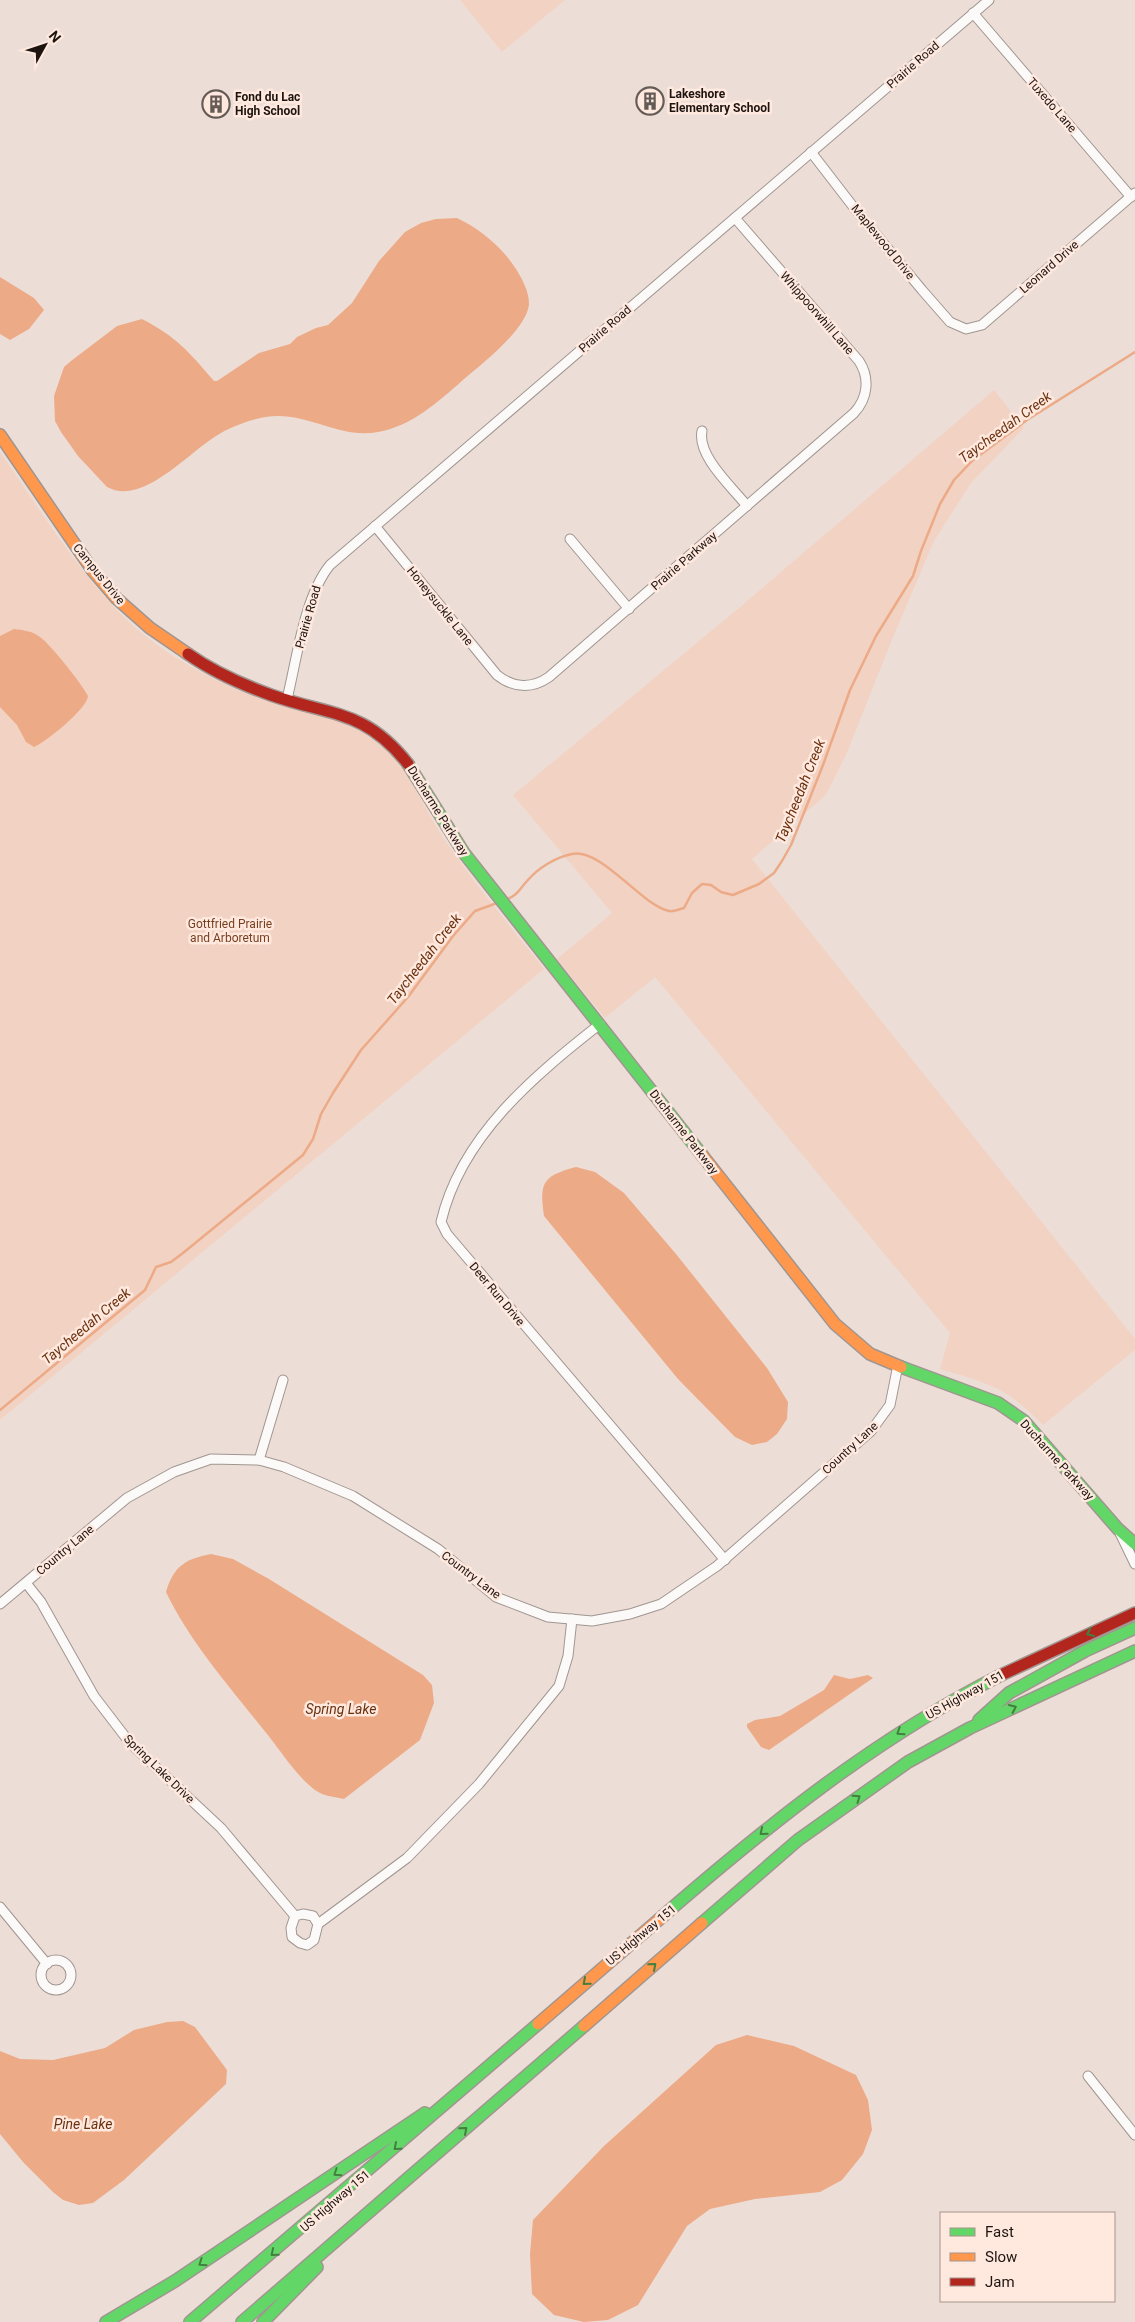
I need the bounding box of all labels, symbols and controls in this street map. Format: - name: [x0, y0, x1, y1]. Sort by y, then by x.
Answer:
- north arrow: [20, 20, 70, 70]
- text: N: [46, 28, 64, 46]
- street label: Prairie Road: [884, 38, 942, 92]
- street label: Tuxedo Lane: [1024, 75, 1080, 135]
- building icon: Lakeshore Elementary School: [635, 86, 665, 116]
- place label: Lakeshore Elementary School: [669, 87, 770, 115]
- building icon: Fond du Lac High School: [201, 89, 231, 119]
- place label: Fond du Lac High School: [235, 90, 300, 118]
- street label: Maplewood Drive: [848, 202, 918, 282]
- street label: Leonard Drive: [1017, 238, 1081, 296]
- street label: Whippoorwhill Lane: [777, 269, 857, 357]
- street label: Prairie Road: [576, 302, 634, 356]
- water label: Taycheedah Creek: [956, 387, 1055, 466]
- street label: Prairie Parkway: [648, 528, 720, 593]
- street label: Campus Drive: [70, 541, 128, 607]
- street label: Honeysuckle Lane: [404, 564, 476, 648]
- street label: Prairie Road: [292, 584, 324, 650]
- water label: Taycheedah Creek: [772, 736, 829, 845]
- street label: Ducharme Parkway: [405, 764, 471, 859]
- water label: Taycheedah Creek: [384, 910, 465, 1007]
- park label: Gottfried Prairie and Arboretum: [188, 917, 272, 945]
- street label: Ducharme Parkway: [647, 1087, 721, 1177]
- street label: Deer Run Drive: [466, 1260, 528, 1328]
- water label: Taycheedah Creek: [39, 1284, 134, 1368]
- street label: Ducharme Parkway: [1017, 1417, 1097, 1503]
- street label: Country Lane: [819, 1419, 881, 1477]
- street label: Country Lane: [33, 1522, 97, 1578]
- street label: Country Lane: [439, 1548, 503, 1602]
- one-way arrow: [1086, 1626, 1095, 1637]
- street label: US Highway 151: [924, 1668, 1006, 1722]
- water label: Spring Lake: [306, 1701, 376, 1717]
- one-way arrow: [1008, 1704, 1017, 1715]
- one-way arrow: [897, 1726, 906, 1736]
- street label: Spring Lake Drive: [121, 1732, 197, 1806]
- one-way arrow: [852, 1795, 861, 1804]
- one-way arrow: [760, 1827, 769, 1836]
- street label: US Highway 151: [603, 1902, 679, 1968]
- one-way arrow: [647, 1963, 656, 1972]
- one-way arrow: [582, 1977, 591, 1986]
- water label: Pine Lake: [54, 2116, 112, 2132]
- one-way arrow: [459, 2127, 468, 2136]
- one-way arrow: [394, 2141, 403, 2150]
- street label: US Highway 151: [298, 2167, 372, 2235]
- one-way arrow: [334, 2167, 343, 2176]
- legend: [940, 2212, 1115, 2302]
- text: Fast: [985, 2223, 1014, 2241]
- one-way arrow: [271, 2247, 280, 2255]
- text: Slow: [985, 2248, 1017, 2266]
- one-way arrow: [198, 2257, 208, 2266]
- text: Jam: [985, 2273, 1015, 2291]

